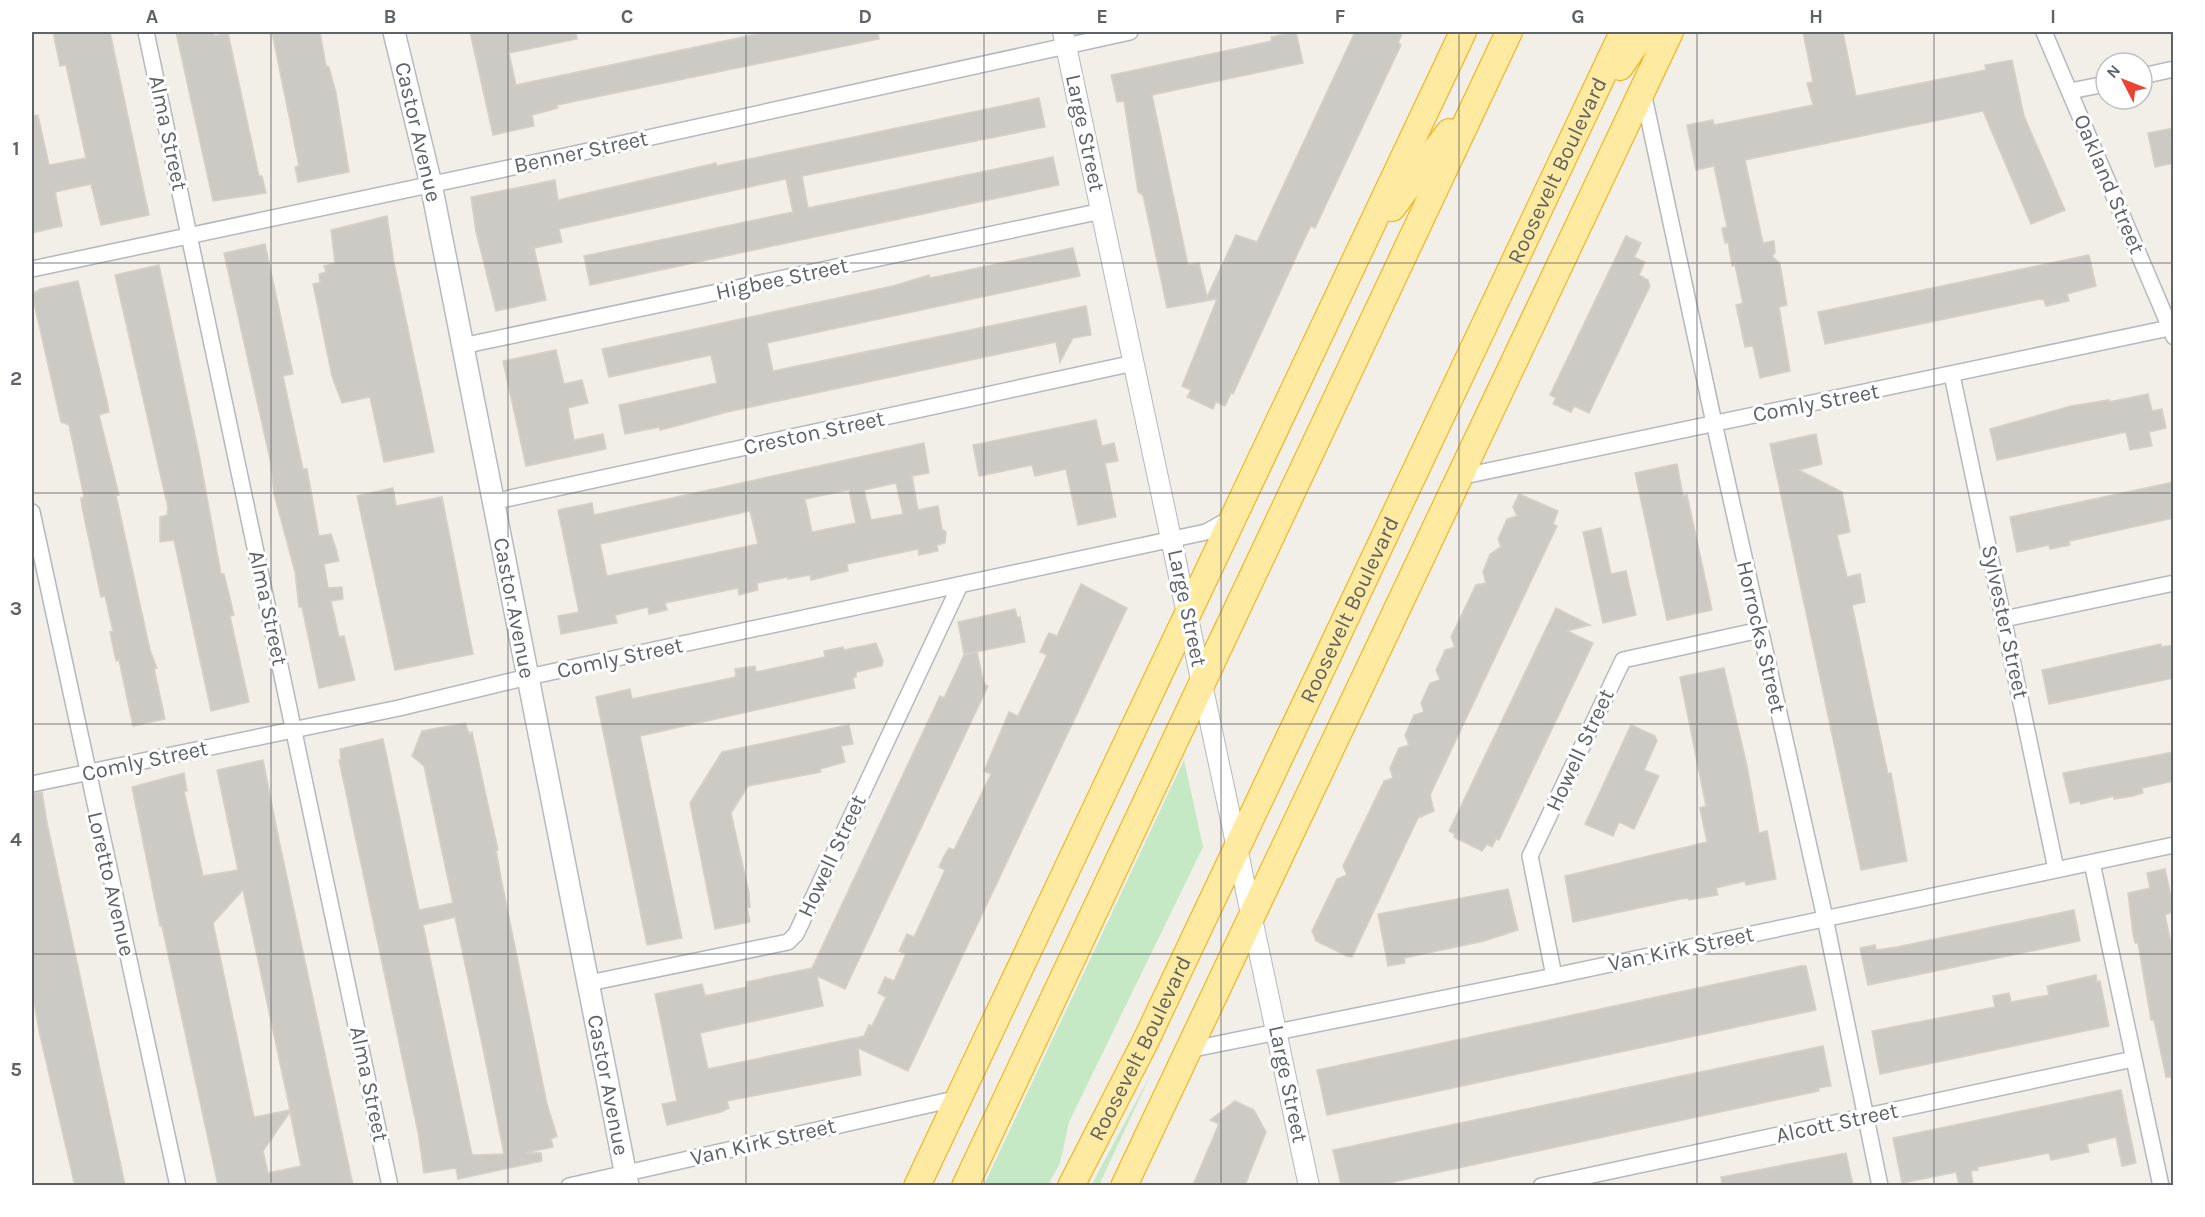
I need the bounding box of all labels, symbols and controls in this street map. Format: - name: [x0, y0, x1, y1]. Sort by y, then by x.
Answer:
- text: A: [146, 5, 159, 28]
- text: B: [384, 5, 396, 28]
- text: C: [621, 5, 633, 28]
- text: D: [858, 5, 872, 28]
- text: E: [1096, 5, 1108, 28]
- text: F: [1335, 5, 1346, 28]
- text: G: [1571, 5, 1585, 28]
- text: H: [1809, 5, 1823, 28]
- text: I: [2050, 5, 2056, 28]
- north arrow: [2094, 51, 2154, 111]
- street label: Castor Avenue: [389, 59, 447, 205]
- text: N: [2102, 61, 2124, 82]
- street label: Large Street: [1060, 72, 1110, 194]
- street label: Alma Street: [143, 73, 193, 193]
- street label: Roosevelt Boulevard: [1502, 73, 1613, 268]
- street label: Oakland Street: [2068, 110, 2150, 258]
- street label: Benner Street: [512, 125, 650, 179]
- text: 1: [12, 137, 20, 160]
- street label: Higbee Street: [713, 252, 851, 306]
- text: 2: [10, 367, 22, 390]
- street label: Comly Street: [1751, 378, 1881, 428]
- street label: Creston Street: [741, 405, 887, 461]
- street label: Roosevelt Boulevard: [1294, 512, 1405, 707]
- street label: Castor Avenue: [488, 535, 540, 681]
- street label: Sylvester Street: [1976, 543, 2034, 701]
- street label: Large Street: [1162, 547, 1212, 669]
- street label: Alma Street: [243, 548, 293, 668]
- street label: Horrocks Street: [1731, 558, 1791, 716]
- text: 3: [10, 597, 22, 620]
- street label: Comly Street: [555, 632, 685, 684]
- street label: Howell Street: [1540, 685, 1620, 815]
- street label: Comly Street: [80, 735, 210, 787]
- street label: Howell Street: [792, 791, 872, 921]
- street label: Loretto Avenue: [82, 809, 140, 959]
- text: 4: [10, 828, 22, 851]
- street label: Van Kirk Street: [1606, 921, 1756, 977]
- street label: Roosevelt Boulevard: [1083, 952, 1197, 1145]
- street label: Castor Avenue: [582, 1012, 634, 1158]
- street label: Large Street: [1263, 1023, 1313, 1145]
- street label: Alma Street: [344, 1024, 394, 1144]
- text: 5: [10, 1058, 22, 1081]
- street label: Alcott Street: [1773, 1097, 1901, 1149]
- street label: Van Kirk Street: [688, 1113, 838, 1171]

